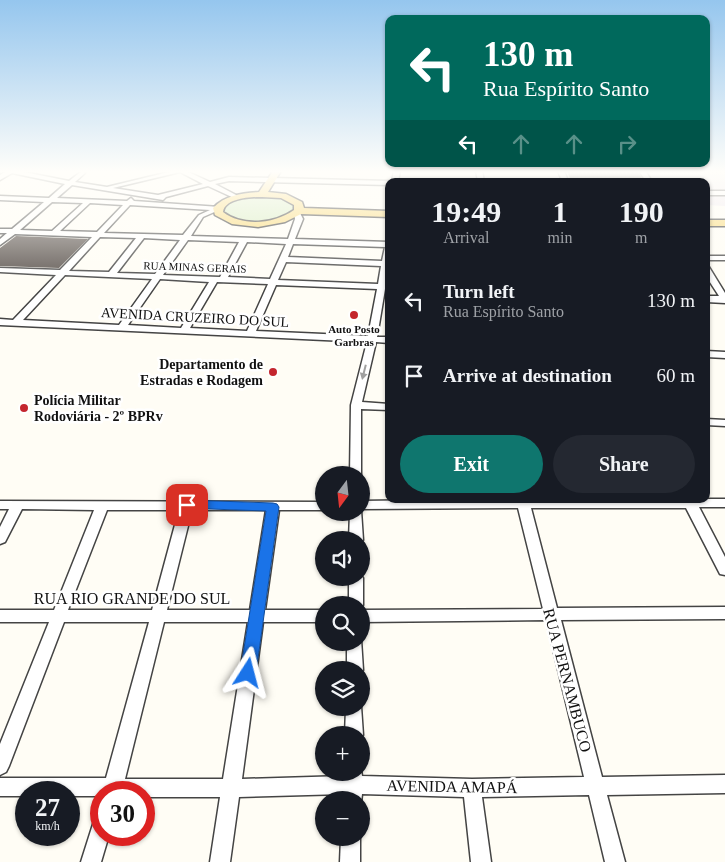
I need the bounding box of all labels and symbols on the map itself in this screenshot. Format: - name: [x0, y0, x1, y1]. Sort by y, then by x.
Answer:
- street label: RUA MINAS GERAIS: [143, 259, 247, 275]
- street label: AVENIDA CRUZEIRO DO SUL: [101, 305, 289, 330]
- marker: Auto Posto Garbras: [348, 309, 360, 321]
- place label: Auto Posto Garbras: [328, 323, 380, 348]
- place label: Departamento de Estradas e Rodagem: [140, 357, 263, 388]
- one-way arrow: [360, 365, 368, 380]
- marker: Departamento de Estradas e Rodagem: [267, 366, 279, 378]
- place label: Polícia Militar Rodoviária - 2º BPRv: [34, 393, 163, 424]
- marker: Polícia Militar Rodoviária - 2º BPRv: [18, 402, 30, 414]
- north arrow: [315, 466, 370, 521]
- pin: [166, 484, 208, 526]
- street label: RUA RIO GRANDE DO SUL: [34, 590, 230, 607]
- street label: RUA PERNAMBUCO: [540, 606, 595, 754]
- position arrow: [221, 646, 273, 698]
- street label: AVENIDA AMAPÁ: [386, 776, 518, 796]
- speed limit sign: 30: [90, 781, 155, 846]

